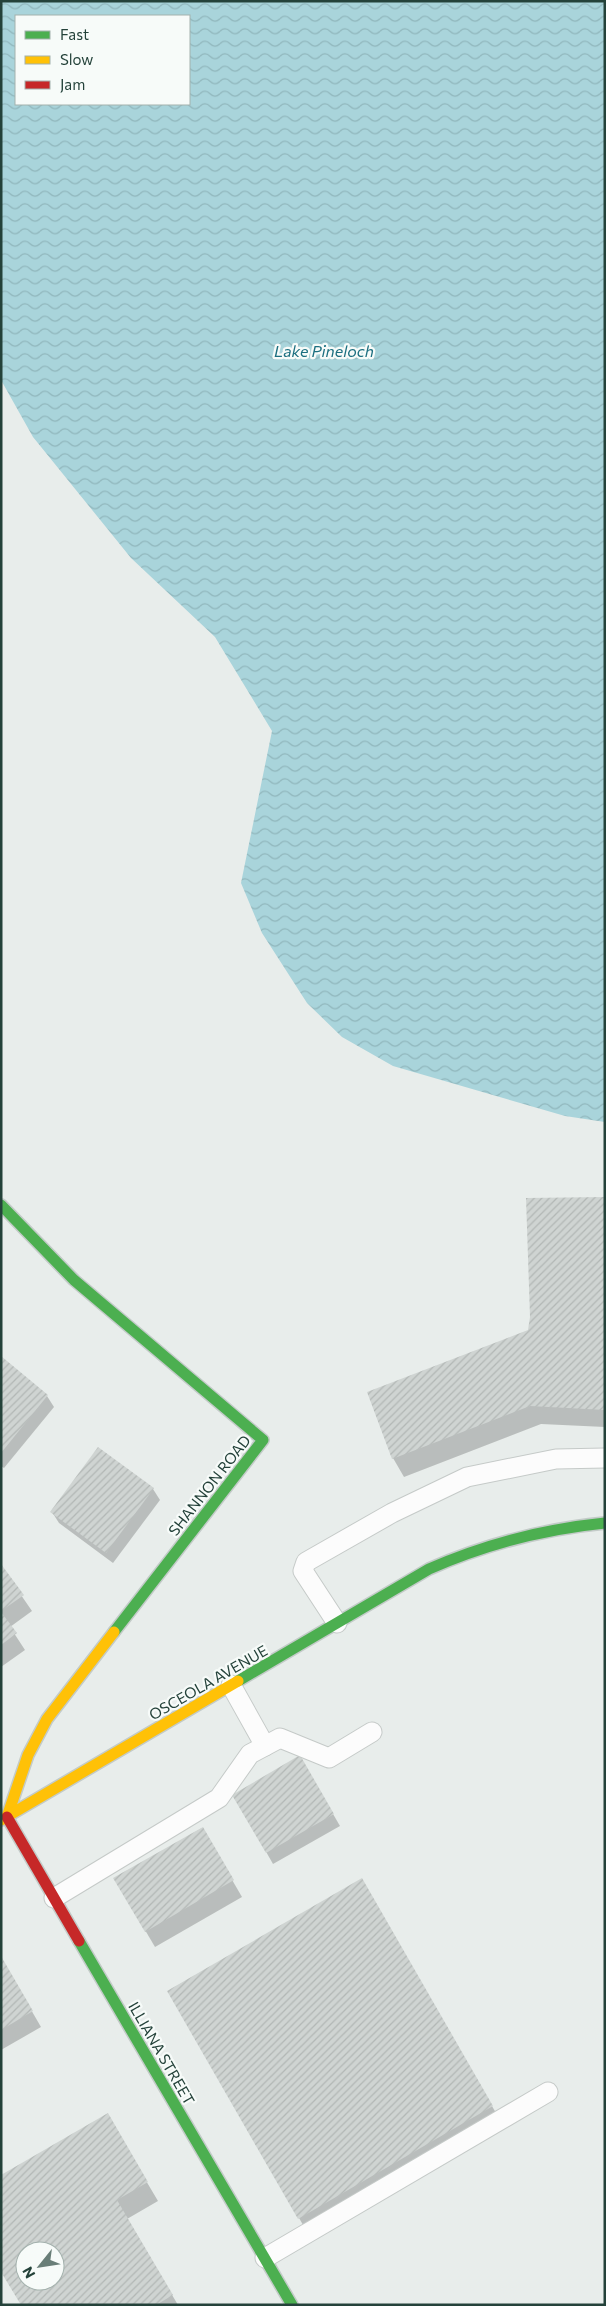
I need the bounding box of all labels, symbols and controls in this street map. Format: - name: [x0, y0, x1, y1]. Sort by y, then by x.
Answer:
- legend: [15, 15, 190, 105]
- text: Fast: [60, 25, 89, 43]
- text: Slow: [60, 50, 93, 68]
- text: Jam: [60, 75, 85, 93]
- water label: Lake Pineloch: [274, 341, 374, 360]
- street label: SHANNON ROAD: [164, 1431, 254, 1539]
- street label: OSCEOLA AVENUE: [146, 1641, 271, 1723]
- street label: ILLIANA STREET: [125, 1998, 199, 2108]
- north arrow: [15, 2241, 65, 2291]
- text: N: [18, 2264, 38, 2282]

